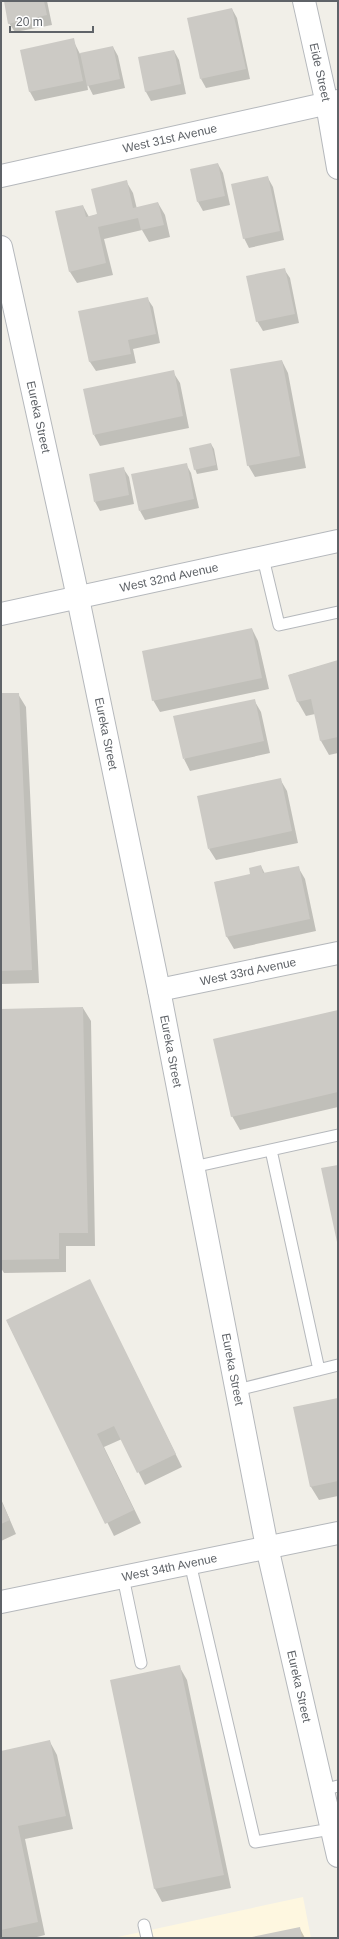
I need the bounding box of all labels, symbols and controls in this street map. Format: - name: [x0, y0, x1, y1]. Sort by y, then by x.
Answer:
- scale bar: [10, 8, 93, 34]
- text: 20 m: [16, 15, 43, 29]
- street label: Eide Street: [307, 42, 333, 103]
- street label: West 31st Avenue: [121, 121, 219, 156]
- street label: Eureka Street: [24, 380, 53, 455]
- street label: West 32nd Avenue: [119, 560, 220, 595]
- street label: Eureka Street: [92, 696, 120, 772]
- street label: West 33rd Avenue: [199, 955, 298, 988]
- street label: Eureka Street: [157, 1014, 185, 1089]
- street label: Eureka Street: [219, 1332, 247, 1407]
- street label: West 34th Avenue: [121, 1551, 219, 1584]
- street label: Eureka Street: [284, 1649, 314, 1724]

